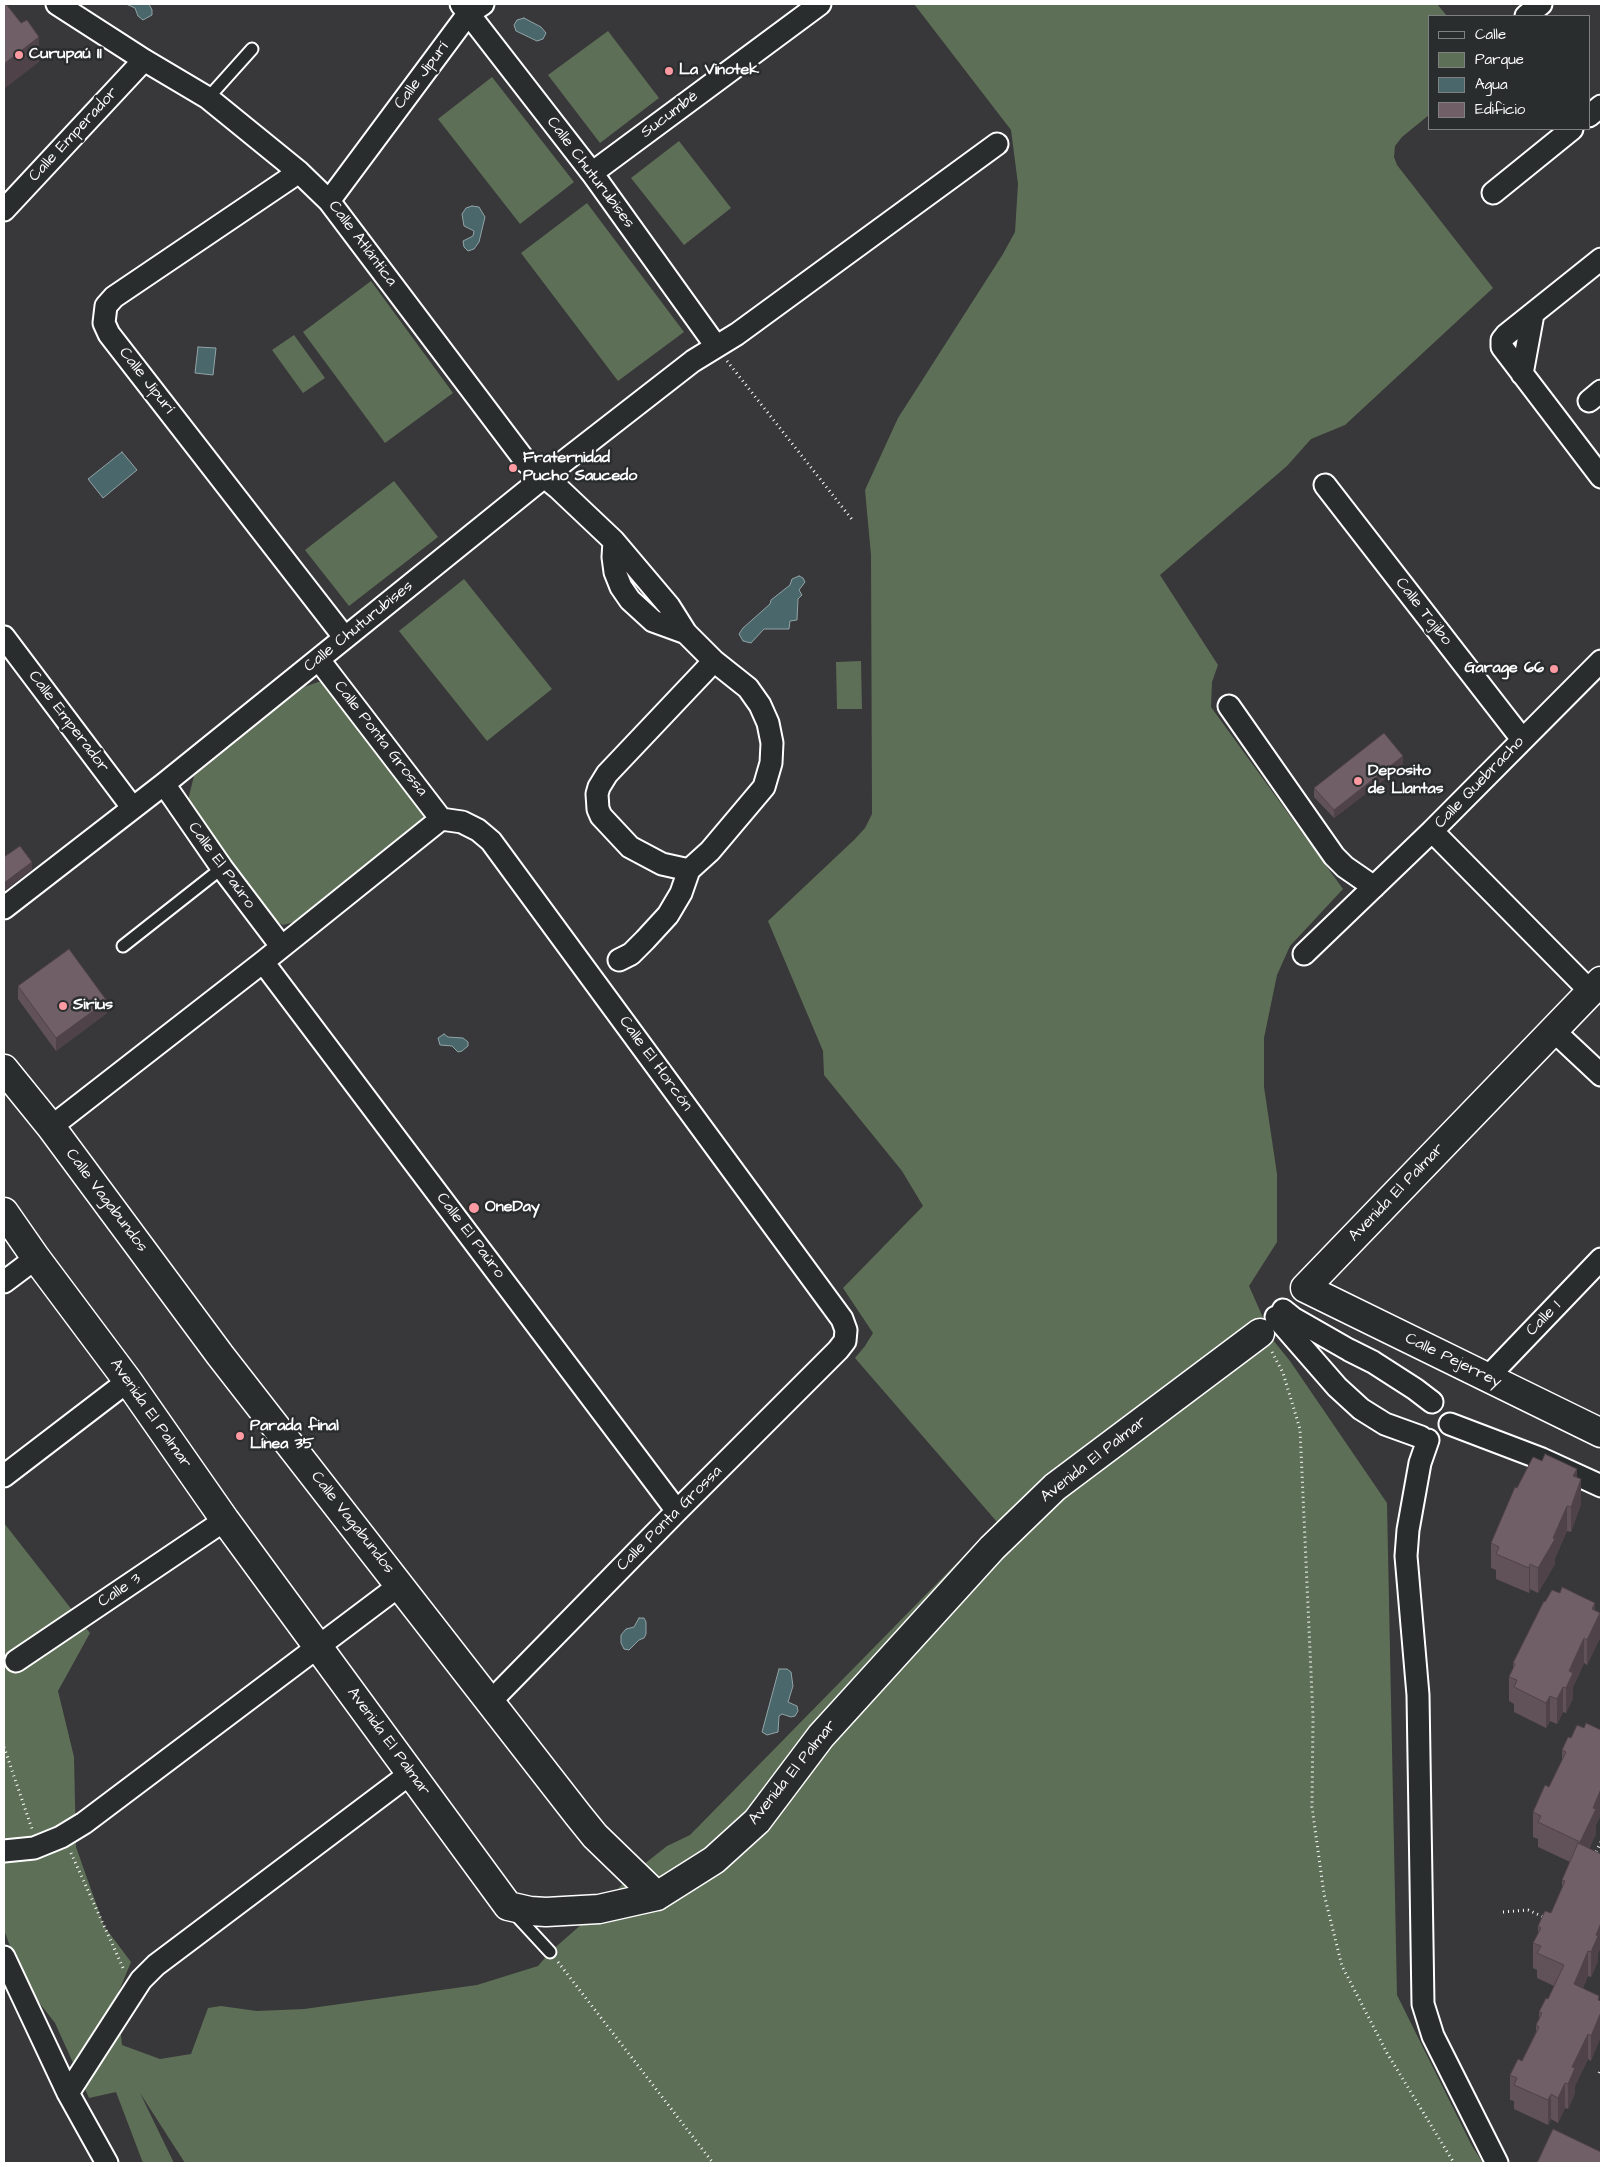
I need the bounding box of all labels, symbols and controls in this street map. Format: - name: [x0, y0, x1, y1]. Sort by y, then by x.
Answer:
- legend: [1428, 15, 1590, 130]
- text: Calle: [1475, 24, 1506, 45]
- street label: Calle Jipurí: [391, 39, 453, 113]
- place label: Curupaú II: [29, 45, 102, 65]
- marker: Curupaú II: [13, 49, 25, 61]
- text: Parque: [1475, 49, 1524, 70]
- place label: La Vinotek: [679, 61, 759, 81]
- marker: La Vinotek: [663, 65, 675, 77]
- text: Agua: [1475, 74, 1508, 95]
- street label: Calle Emperador: [25, 84, 123, 186]
- street label: Sucumbé: [638, 87, 702, 143]
- text: Edificio: [1475, 99, 1525, 120]
- street label: Calle Chuturubises: [542, 113, 638, 233]
- street label: Calle Atlántica: [324, 197, 400, 291]
- street label: Calle Jipurí: [114, 344, 178, 418]
- place label: Fraternidad Pucho Saucedo: [523, 449, 637, 487]
- marker: Fraternidad Pucho Saucedo: [507, 462, 519, 474]
- street label: Calle Tajibo: [1391, 574, 1455, 650]
- street label: Calle Chuturubises: [301, 577, 417, 677]
- place label: Garage 66: [1464, 659, 1544, 679]
- marker: Garage 66: [1548, 663, 1560, 675]
- street label: Calle Emperador: [24, 667, 112, 777]
- street label: Calle Ponta Grossa: [329, 678, 431, 800]
- street label: Calle Quebracho: [1431, 733, 1529, 833]
- place label: Deposito de Llantas: [1368, 762, 1444, 800]
- marker: Deposito de Llantas: [1352, 775, 1364, 787]
- street label: Calle El Paúro: [183, 819, 259, 913]
- place label: Sirius: [73, 996, 113, 1016]
- marker: Sirius: [57, 1000, 69, 1012]
- street label: Calle El Horcón: [614, 1013, 696, 1115]
- street label: Avenida El Palmar: [1345, 1140, 1449, 1246]
- street label: Calle Vagabundos: [61, 1146, 151, 1256]
- street label: Calle El Paúro: [432, 1189, 508, 1283]
- place label: OneDay: [485, 1198, 540, 1218]
- marker: OneDay: [467, 1201, 481, 1215]
- street label: Calle 1: [1523, 1297, 1565, 1341]
- street label: Calle Pejerrey: [1402, 1329, 1504, 1393]
- street label: Avenida El Palmar: [105, 1356, 195, 1472]
- street label: Avenida El Palmar: [1037, 1413, 1151, 1507]
- place label: Parada final Línea 35: [250, 1417, 339, 1455]
- marker: Parada final Línea 35: [234, 1430, 246, 1442]
- street label: Calle Ponta Grossa: [613, 1462, 727, 1576]
- street label: Calle Vagabundos: [306, 1468, 398, 1578]
- street label: Calle 3: [95, 1570, 145, 1612]
- street label: Avenida El Palmar: [342, 1684, 434, 1800]
- street label: Avenida El Palmar: [745, 1717, 841, 1829]

